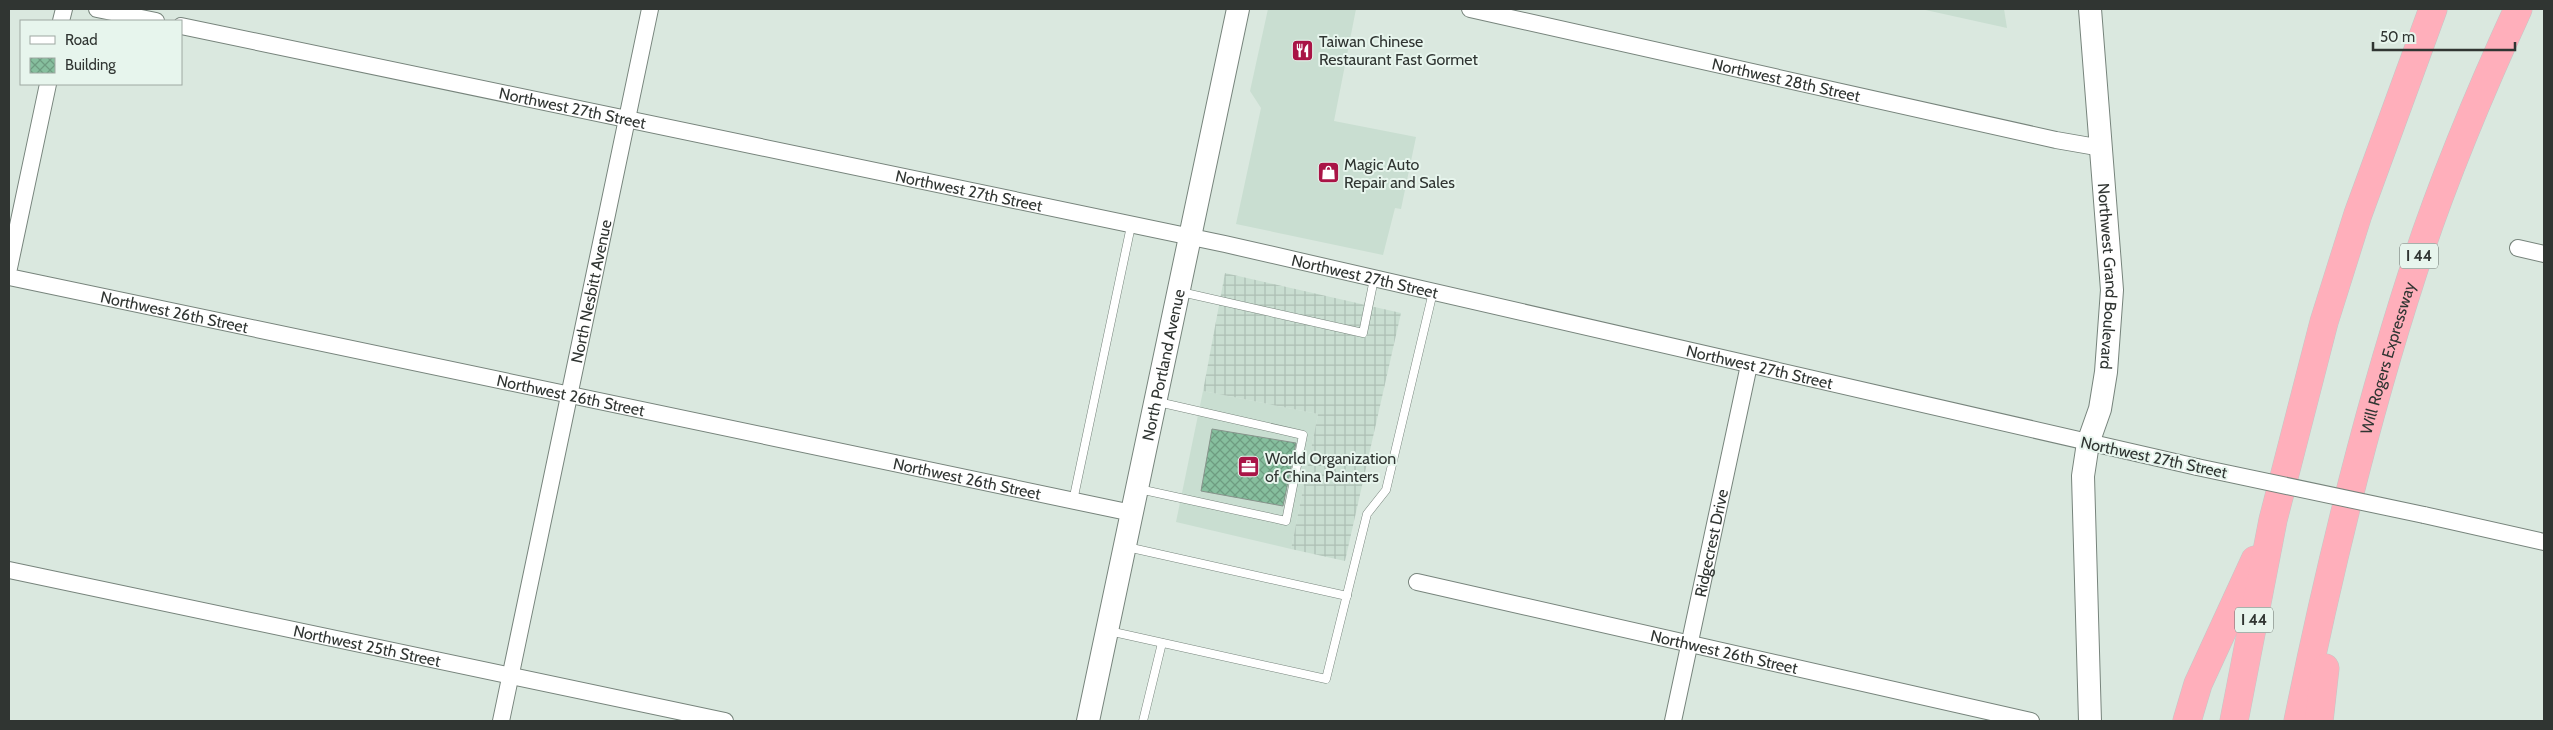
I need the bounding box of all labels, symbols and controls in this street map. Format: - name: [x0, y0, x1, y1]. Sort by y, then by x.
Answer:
- legend: [20, 20, 182, 85]
- scale bar: [2373, 20, 2516, 52]
- text: 50 m: [2380, 28, 2415, 46]
- text: Road: [65, 31, 98, 49]
- place label: Taiwan Chinese Restaurant Fast Gormet: [1319, 32, 1479, 69]
- restaurant icon: Taiwan Chinese Restaurant Fast Gormet: [1291, 38, 1315, 62]
- street label: Northwest 28th Street: [1710, 54, 1863, 106]
- text: Building: [65, 56, 116, 74]
- street label: Northwest 27th Street: [497, 84, 648, 133]
- place label: Magic Auto Repair and Sales: [1344, 155, 1455, 192]
- shop icon: Magic Auto Repair and Sales: [1316, 161, 1340, 185]
- street label: Northwest 27th Street: [894, 166, 1045, 216]
- street label: Northwest Grand Boulevard: [2094, 182, 2121, 370]
- street label: North Nesbitt Avenue: [567, 218, 616, 365]
- road number: I 44: [2400, 244, 2438, 268]
- street label: Northwest 27th Street: [1290, 251, 1440, 303]
- street label: Will Rogers Expressway: [2356, 279, 2419, 436]
- street label: Northwest 26th Street: [99, 287, 251, 337]
- street label: North Portland Avenue: [1138, 287, 1189, 443]
- street label: Northwest 27th Street: [1684, 341, 1835, 393]
- street label: Northwest 26th Street: [495, 371, 647, 420]
- street label: Northwest 27th Street: [2079, 433, 2230, 482]
- place label: World Organization of China Painters: [1265, 449, 1396, 486]
- street label: Northwest 26th Street: [891, 454, 1043, 504]
- office icon: World Organization of China Painters: [1237, 455, 1261, 479]
- street label: Ridgecrest Drive: [1691, 487, 1732, 599]
- road number: I 44: [2235, 608, 2273, 632]
- street label: Northwest 25th Street: [292, 621, 443, 671]
- street label: Northwest 26th Street: [1649, 626, 1800, 678]

